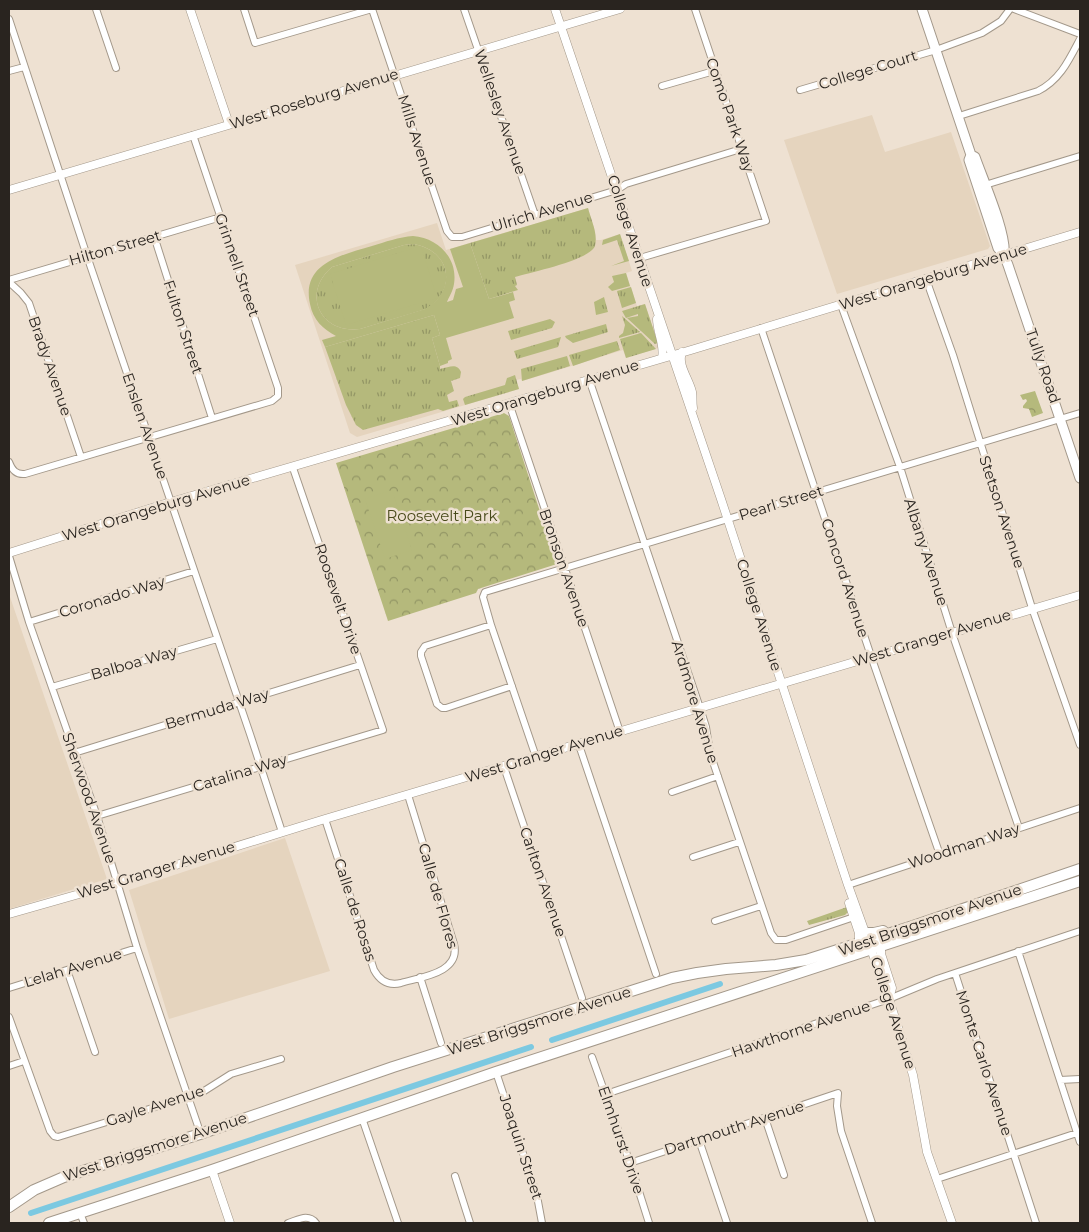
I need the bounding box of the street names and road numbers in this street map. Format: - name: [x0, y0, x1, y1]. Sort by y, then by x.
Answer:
- street label: College Court: [816, 45, 920, 94]
- street label: Wellesley Avenue: [470, 47, 531, 177]
- street label: Como Park Way: [702, 55, 759, 175]
- street label: West Roseburg Avenue: [227, 64, 401, 133]
- street label: Mills Avenue: [394, 92, 441, 188]
- street label: College Avenue: [603, 172, 658, 289]
- street label: Ulrich Avenue: [489, 187, 595, 236]
- street label: Grinnell Street: [211, 211, 264, 319]
- street label: Hilton Street: [67, 225, 163, 270]
- street label: West Orangeburg Avenue: [837, 239, 1029, 314]
- street label: Fulton Street: [159, 277, 208, 376]
- street label: Brady Avenue: [25, 313, 76, 418]
- street label: Tully Road: [1022, 326, 1065, 406]
- street label: West Orangeburg Avenue: [449, 355, 641, 430]
- street label: Enslen Avenue: [118, 370, 173, 482]
- street label: Stetson Avenue: [975, 453, 1030, 571]
- street label: West Orangeburg Avenue: [60, 470, 252, 545]
- street label: Pearl Street: [736, 481, 825, 524]
- street label: Albany Avenue: [900, 496, 953, 608]
- street label: Bronson Avenue: [535, 506, 594, 630]
- street label: Concord Avenue: [817, 516, 874, 640]
- street label: Roosevelt Drive: [311, 541, 366, 657]
- street label: College Avenue: [732, 556, 787, 673]
- street label: Coronado Way: [56, 571, 168, 622]
- street label: West Granger Avenue: [851, 604, 1013, 671]
- street label: Ardmore Avenue: [668, 638, 723, 766]
- street label: Balboa Way: [88, 641, 180, 684]
- street label: Bermuda Way: [163, 683, 272, 733]
- street label: West Granger Avenue: [463, 720, 625, 787]
- street label: Sherwood Avenue: [58, 730, 121, 866]
- street label: Catalina Way: [190, 749, 290, 796]
- street label: Woodman Way: [906, 818, 1023, 873]
- street label: Carlton Avenue: [516, 824, 571, 939]
- street label: West Granger Avenue: [75, 836, 237, 903]
- street label: Calle de Flores: [414, 841, 463, 951]
- street label: Calle de Rosas: [330, 856, 381, 964]
- street label: West Briggsmore Avenue: [836, 879, 1024, 960]
- street label: Lelah Avenue: [22, 944, 124, 991]
- street label: College Avenue: [866, 954, 921, 1071]
- street label: West Briggsmore Avenue: [445, 982, 633, 1059]
- street label: Monte Carlo Avenue: [952, 988, 1017, 1138]
- street label: Hawthorne Avenue: [729, 996, 873, 1061]
- street label: Gayle Avenue: [103, 1081, 206, 1130]
- street label: Elmhurst Drive: [594, 1083, 649, 1196]
- street label: Joaquin Street: [495, 1091, 547, 1202]
- street label: Dartmouth Avenue: [662, 1096, 806, 1159]
- street label: West Briggsmore Avenue: [61, 1108, 249, 1185]

